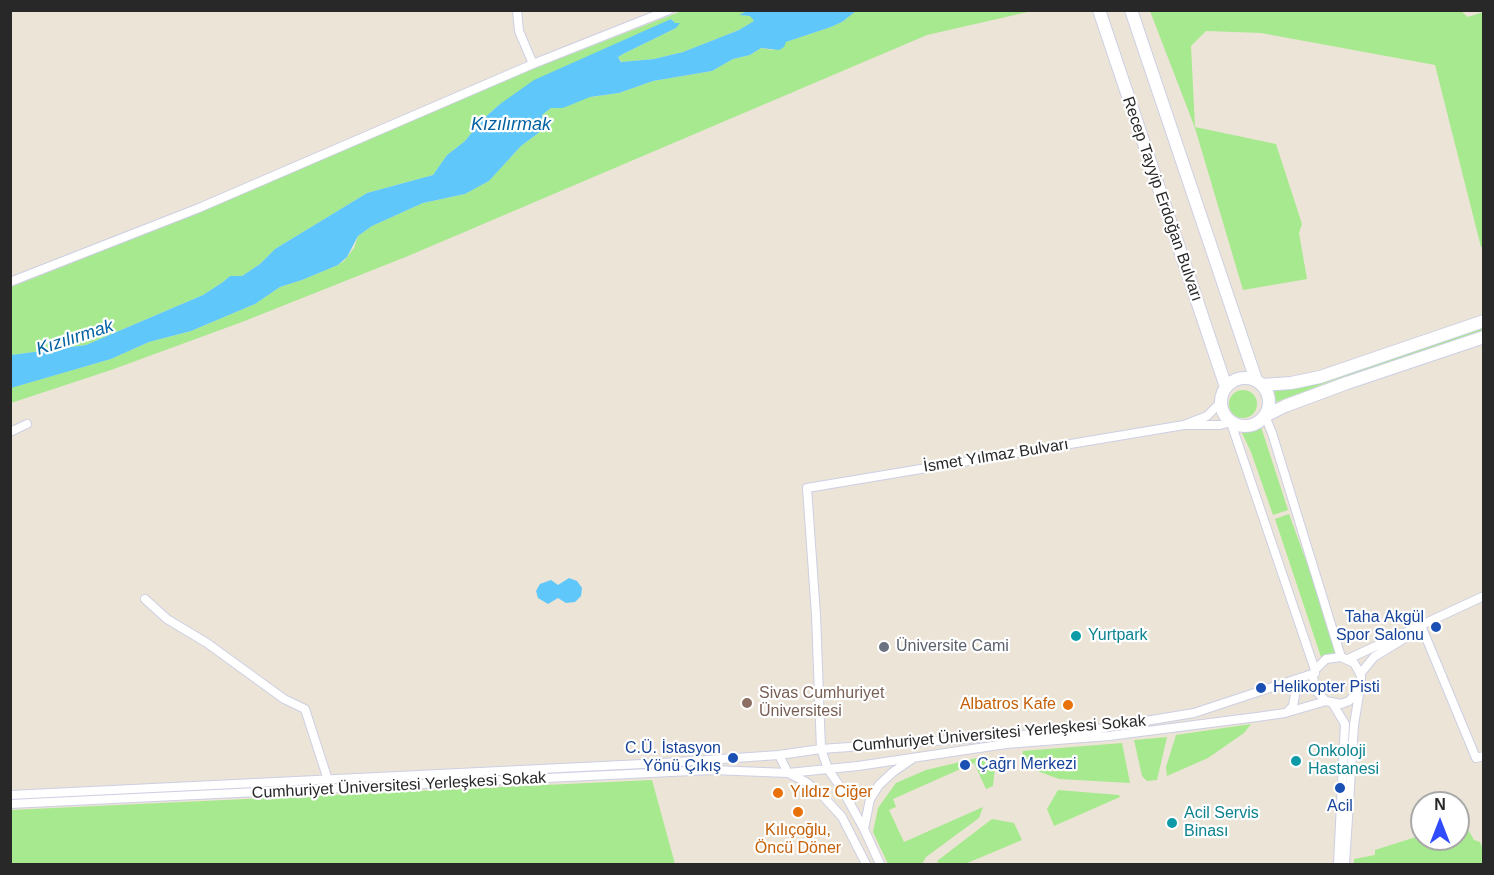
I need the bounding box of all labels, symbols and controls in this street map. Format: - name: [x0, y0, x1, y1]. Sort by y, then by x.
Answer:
- street label: Recep Tayyip Erdoğan Bulvarı: [1118, 94, 1206, 304]
- water label: Kızılırmak: [471, 114, 551, 136]
- water label: Kızılırmak: [34, 315, 116, 361]
- street label: İsmet Yılmaz Bulvarı: [922, 435, 1070, 477]
- place label: Taha Akgül Spor Salonu: [1336, 608, 1424, 646]
- marker: Taha Akgül Spor Salonu: [1429, 620, 1443, 634]
- place label: Yurtpark: [1088, 626, 1148, 646]
- marker: Yurtpark: [1069, 629, 1083, 643]
- place label: Üniversite Cami: [896, 637, 1009, 657]
- marker: Üniversite Cami: [877, 640, 891, 654]
- place label: Helikopter Pisti: [1273, 678, 1380, 698]
- marker: Helikopter Pisti: [1254, 681, 1268, 695]
- place label: Sivas Cumhuriyet Üniversitesi: [759, 684, 884, 722]
- place label: Albatros Kafe: [960, 695, 1056, 715]
- marker: Sivas Cumhuriyet Üniversitesi: [740, 696, 754, 710]
- marker: Albatros Kafe: [1061, 698, 1075, 712]
- street label: Cumhuriyet Üniversitesi Yerleşkesi Sokak: [851, 712, 1147, 756]
- place label: C.Ü. İstasyon Yönü Çıkış: [625, 739, 721, 777]
- place label: Onkoloji Hastanesi: [1308, 742, 1379, 780]
- marker: C.Ü. İstasyon Yönü Çıkış: [726, 751, 740, 765]
- marker: Onkoloji Hastanesi: [1289, 754, 1303, 768]
- place label: Çağrı Merkezi: [977, 755, 1077, 775]
- marker: Çağrı Merkezi: [958, 758, 972, 772]
- street label: Cumhuriyet Üniversitesi Yerleşkesi Sokak: [251, 769, 547, 803]
- marker: Acil: [1333, 781, 1347, 795]
- place label: Yıldız Ciğer: [790, 783, 873, 803]
- marker: Yıldız Ciğer: [771, 786, 785, 800]
- north arrow: [1410, 791, 1470, 851]
- text: N: [1434, 796, 1446, 813]
- place label: Acil: [1327, 797, 1353, 817]
- place label: Acil Servis Binası: [1184, 804, 1259, 842]
- marker: Kılıçoğlu, Öncü Döner: [791, 805, 805, 819]
- marker: Acil Servis Binası: [1165, 816, 1179, 830]
- place label: Kılıçoğlu, Öncü Döner: [755, 821, 841, 859]

